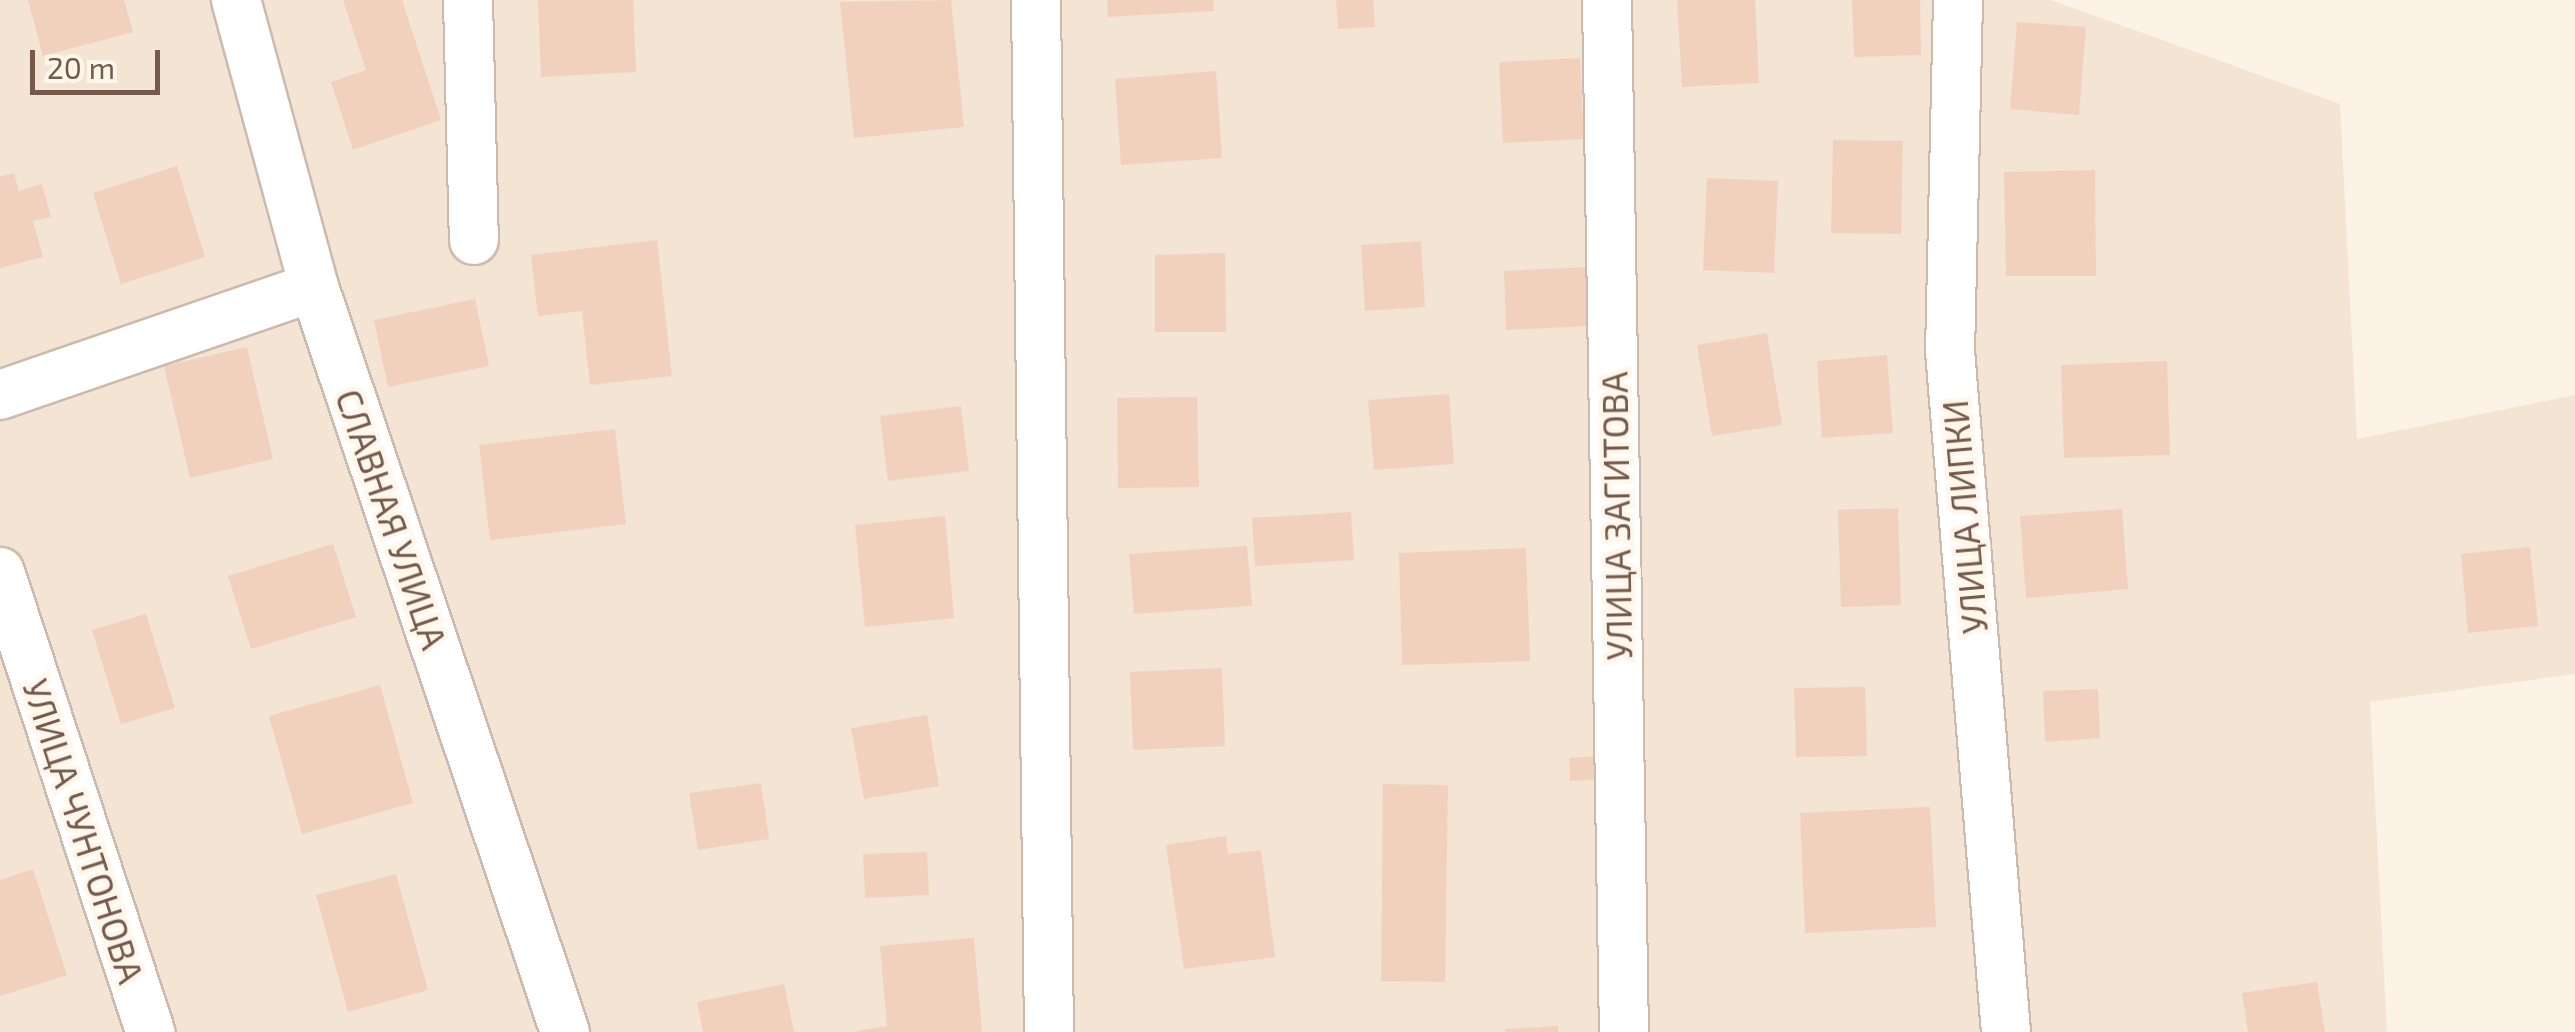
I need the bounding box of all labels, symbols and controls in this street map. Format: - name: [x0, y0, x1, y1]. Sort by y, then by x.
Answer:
- scale bar: [35, 30, 165, 92]
- text: 20 m: [47, 49, 115, 85]
- street label: УЛИЦА ЗАГИТОВА: [1592, 371, 1640, 661]
- street label: СЛАВНАЯ УЛИЦА: [328, 384, 456, 654]
- street label: УЛИЦА ЛИПКИ: [1933, 398, 1995, 636]
- street label: УЛИЦА ЧУНТОНОВА: [15, 674, 153, 988]

